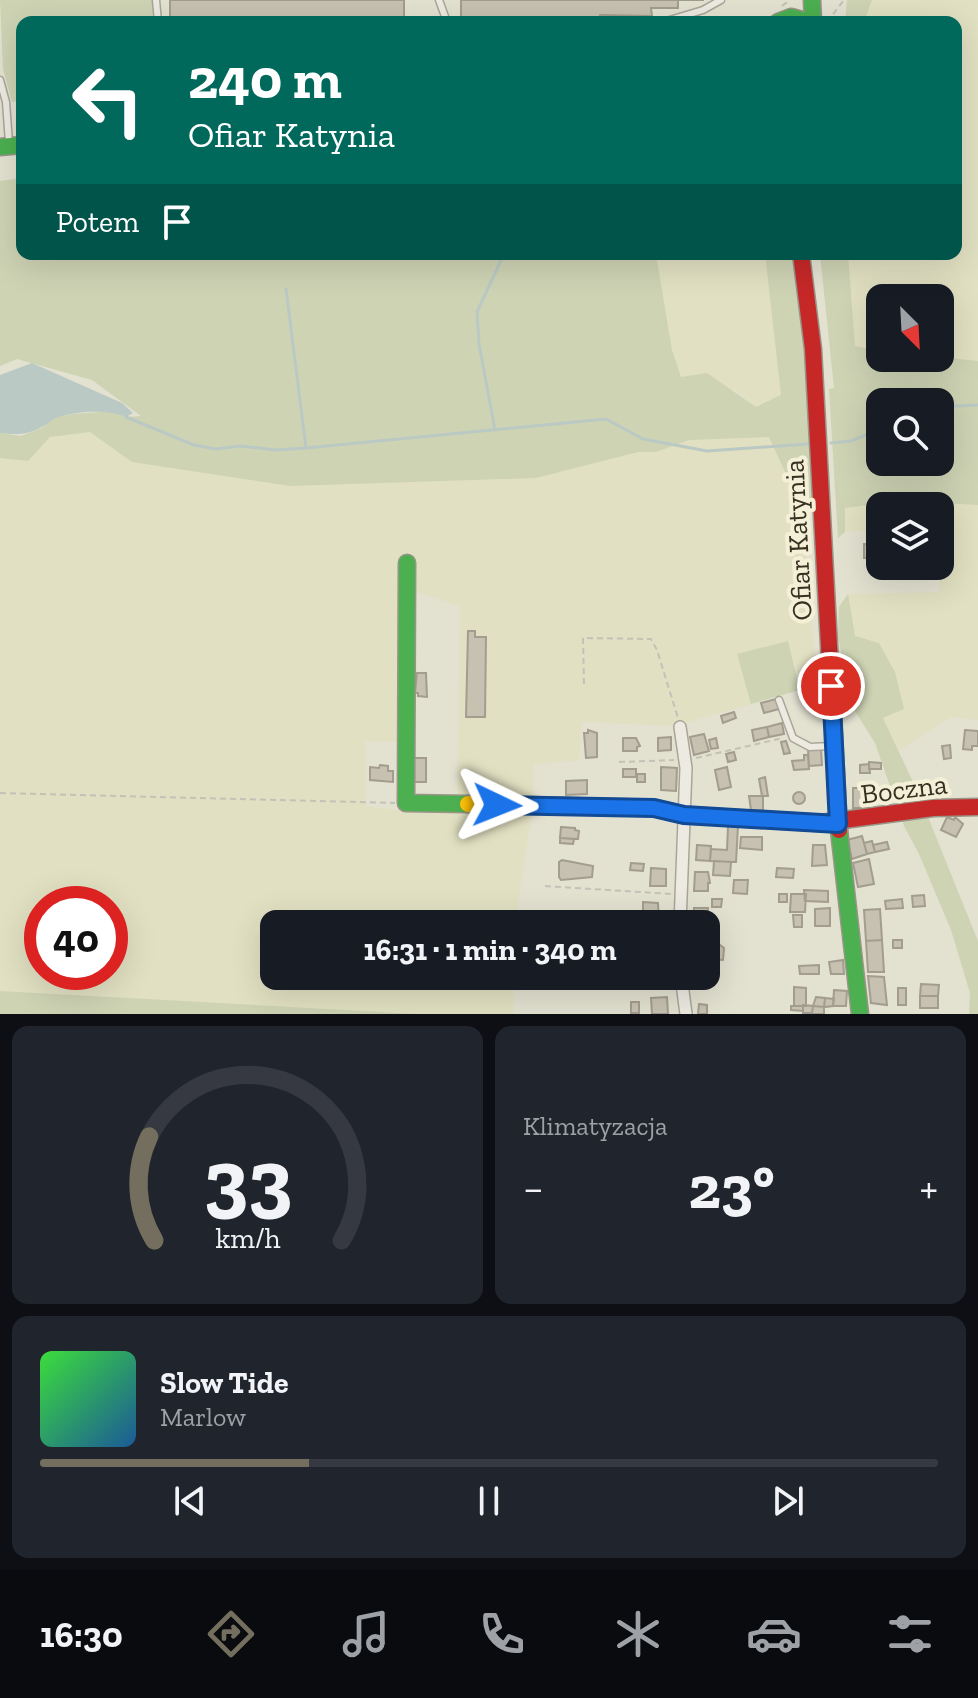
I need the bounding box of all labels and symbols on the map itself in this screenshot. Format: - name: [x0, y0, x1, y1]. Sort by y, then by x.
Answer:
- north arrow: [866, 284, 954, 372]
- street label: Ofiar Katynia: [777, 458, 819, 621]
- pin: [797, 652, 865, 720]
- position arrow: [455, 763, 539, 847]
- street label: Boczna: [859, 767, 950, 811]
- speed limit sign: 40: [24, 886, 128, 990]

